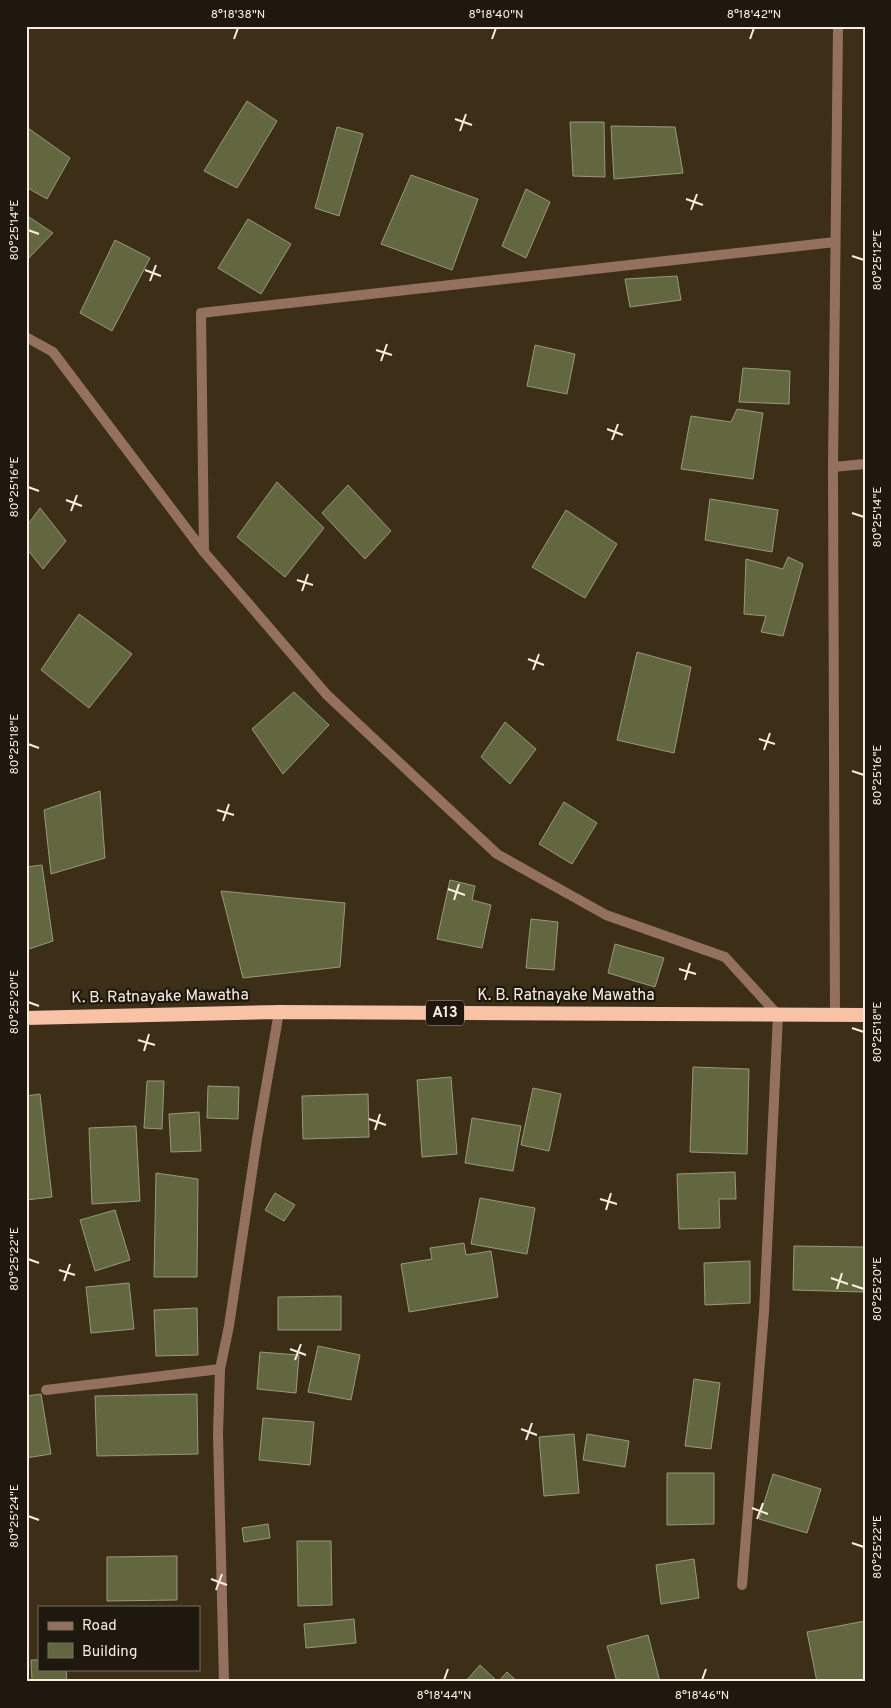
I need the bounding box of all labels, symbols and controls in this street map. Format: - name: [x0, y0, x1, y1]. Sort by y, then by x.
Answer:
- text: 8°18'38"N: [211, 7, 265, 23]
- text: 8°18'40"N: [468, 7, 524, 23]
- text: 8°18'42"N: [727, 7, 781, 23]
- text: 80°25'14"E: [7, 200, 23, 260]
- text: 80°25'12"E: [870, 229, 886, 291]
- text: 80°25'16"E: [7, 457, 23, 517]
- text: 80°25'14"E: [870, 487, 886, 547]
- text: 80°25'18"E: [7, 713, 23, 775]
- text: 80°25'16"E: [870, 745, 886, 805]
- text: 80°25'20"E: [7, 970, 23, 1034]
- street label: K. B. Ratnayake Mawatha: [71, 985, 249, 1009]
- street label: K. B. Ratnayake Mawatha: [477, 986, 655, 1006]
- road number: A13: [426, 1000, 464, 1026]
- text: 80°25'18"E: [870, 1001, 886, 1063]
- text: 80°25'22"E: [7, 1227, 23, 1291]
- text: 80°25'20"E: [870, 1257, 886, 1321]
- text: 80°25'24"E: [7, 1484, 23, 1548]
- text: 80°25'22"E: [870, 1515, 886, 1579]
- legend: [38, 1606, 200, 1670]
- text: Road: [82, 1617, 117, 1636]
- text: Building: [82, 1643, 137, 1662]
- text: 8°18'44"N: [417, 1688, 471, 1704]
- text: 8°18'46"N: [675, 1688, 729, 1704]

